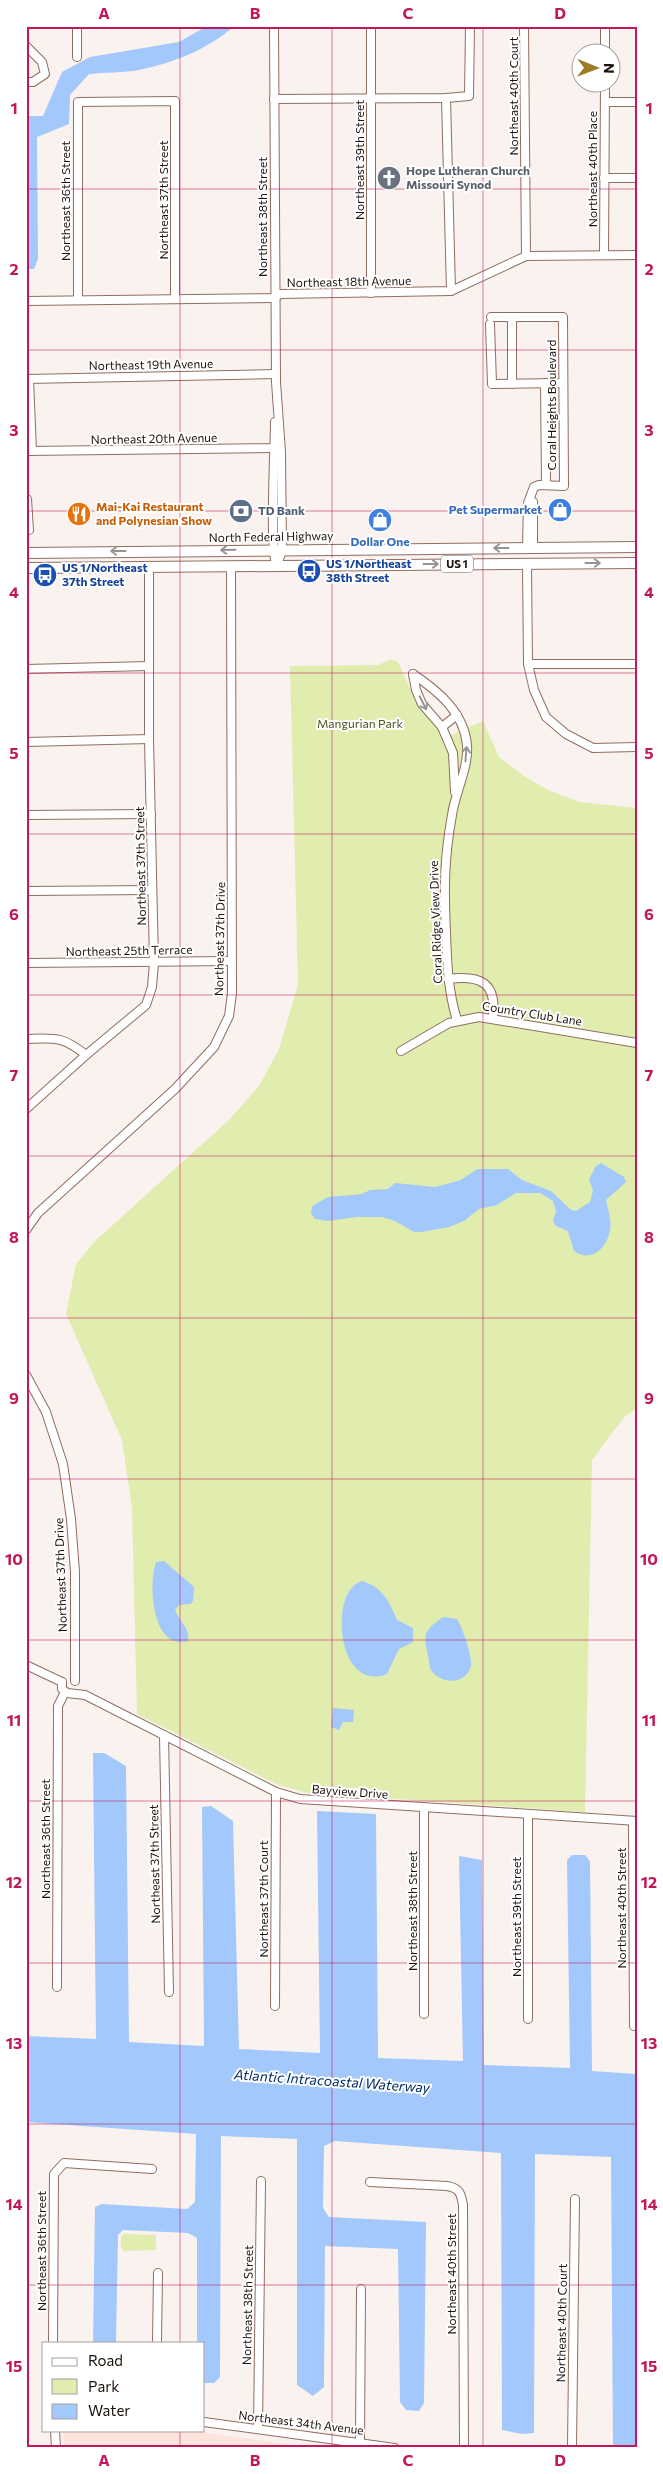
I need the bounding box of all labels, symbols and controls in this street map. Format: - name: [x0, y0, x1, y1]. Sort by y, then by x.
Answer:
- text: A: [98, 3, 110, 22]
- text: B: [250, 3, 261, 22]
- text: C: [403, 3, 414, 22]
- text: D: [554, 3, 566, 22]
- street label: Northeast 40th Court: [506, 36, 520, 156]
- north arrow: [570, 42, 620, 92]
- text: N: [601, 63, 618, 74]
- text: 1: [10, 98, 18, 117]
- text: 1: [645, 98, 653, 117]
- street label: Northeast 39th Street: [352, 100, 366, 220]
- street label: Northeast 40th Place: [585, 111, 599, 227]
- street label: Northeast 37th Street: [156, 140, 170, 260]
- street label: Northeast 36th Street: [58, 141, 72, 261]
- street label: Northeast 38th Street: [255, 157, 269, 277]
- place label: Hope Lutheran Church Missouri Synod: [406, 163, 530, 191]
- church icon: Hope Lutheran Church Missouri Synod: [376, 165, 402, 191]
- text: 2: [9, 259, 19, 278]
- text: 2: [644, 259, 654, 278]
- street label: Northeast 18th Avenue: [287, 273, 411, 289]
- street label: Coral Heights Boulevard: [544, 340, 558, 470]
- street label: Northeast 19th Avenue: [89, 356, 213, 372]
- text: 3: [9, 420, 19, 439]
- text: 3: [644, 420, 654, 439]
- street label: Northeast 20th Avenue: [91, 430, 217, 446]
- shop icon: Pet Supermarket: [547, 497, 573, 523]
- bank icon: TD Bank: [228, 498, 254, 524]
- place label: Mai-Kai Restaurant and Polynesian Show: [96, 499, 212, 527]
- restaurant icon: Mai-Kai Restaurant and Polynesian Show: [66, 501, 92, 527]
- place label: Pet Supermarket: [449, 502, 542, 516]
- place label: TD Bank: [258, 503, 305, 517]
- shop icon: Dollar One: [367, 507, 393, 533]
- street label: North Federal Highway: [208, 528, 333, 544]
- place label: Dollar One: [350, 534, 410, 548]
- one-way arrow: [493, 543, 510, 553]
- one-way arrow: [110, 546, 126, 556]
- one-way arrow: [220, 546, 236, 555]
- place label: US 1/Northeast 38th Street: [326, 556, 411, 584]
- road number: US 1: [441, 556, 473, 572]
- bus stop icon: US 1/Northeast 38th Street: [296, 558, 322, 584]
- one-way arrow: [584, 558, 601, 568]
- one-way arrow: [422, 559, 438, 569]
- place label: US 1/Northeast 37th Street: [62, 560, 147, 588]
- bus stop icon: US 1/Northeast 37th Street: [32, 562, 58, 588]
- text: 4: [9, 582, 19, 601]
- text: 4: [644, 582, 654, 601]
- one-way arrow: [419, 695, 428, 710]
- park label: Mangurian Park: [317, 716, 404, 730]
- text: 5: [9, 743, 19, 762]
- text: 5: [644, 743, 654, 762]
- one-way arrow: [462, 747, 471, 763]
- street label: Northeast 37th Street: [132, 806, 148, 926]
- street label: Coral Ridge View Drive: [426, 860, 444, 984]
- street label: Northeast 37th Drive: [211, 882, 227, 996]
- text: 6: [9, 904, 19, 923]
- text: 6: [644, 904, 654, 923]
- street label: Northeast 25th Terrace: [65, 942, 193, 958]
- street label: Country Club Lane: [481, 998, 583, 1028]
- text: 7: [10, 1065, 19, 1084]
- text: 7: [645, 1065, 654, 1084]
- text: 8: [9, 1227, 19, 1246]
- text: 8: [644, 1227, 654, 1246]
- text: 9: [9, 1388, 19, 1407]
- text: 9: [644, 1388, 654, 1407]
- street label: Northeast 37th Drive: [51, 1518, 69, 1632]
- text: 10: [5, 1549, 23, 1568]
- text: 10: [640, 1549, 658, 1568]
- text: 11: [7, 1710, 21, 1729]
- text: 11: [642, 1710, 656, 1729]
- street label: Northeast 36th Street: [38, 1779, 52, 1899]
- street label: Bayview Drive: [311, 1781, 389, 1801]
- street label: Northeast 37th Street: [146, 1804, 162, 1924]
- street label: Northeast 37th Court: [256, 1840, 270, 1958]
- street label: Northeast 40th Street: [614, 1847, 628, 1969]
- street label: Northeast 38th Street: [405, 1851, 419, 1971]
- street label: Northeast 39th Street: [509, 1857, 523, 1977]
- text: 12: [6, 1872, 22, 1891]
- text: 12: [641, 1872, 657, 1891]
- text: 13: [6, 2033, 22, 2052]
- text: 13: [641, 2033, 657, 2052]
- water label: Atlantic Intracoastal Waterway: [233, 2065, 431, 2096]
- street label: Northeast 36th Street: [34, 2191, 48, 2311]
- text: 14: [5, 2194, 23, 2213]
- text: 14: [640, 2194, 658, 2213]
- street label: Northeast 40th Street: [444, 2213, 458, 2335]
- street label: Northeast 38th Street: [239, 2245, 255, 2365]
- street label: Northeast 40th Court: [553, 2263, 569, 2383]
- legend: [42, 2342, 205, 2432]
- text: Road: [88, 2351, 123, 2369]
- text: 15: [6, 2356, 22, 2375]
- text: 15: [641, 2356, 657, 2375]
- text: Park: [88, 2377, 119, 2395]
- text: Water: [88, 2401, 130, 2419]
- street label: Northeast 34th Avenue: [238, 2407, 365, 2437]
- text: A: [98, 2450, 110, 2469]
- text: B: [250, 2450, 261, 2469]
- text: C: [403, 2450, 414, 2469]
- text: D: [554, 2450, 566, 2469]

